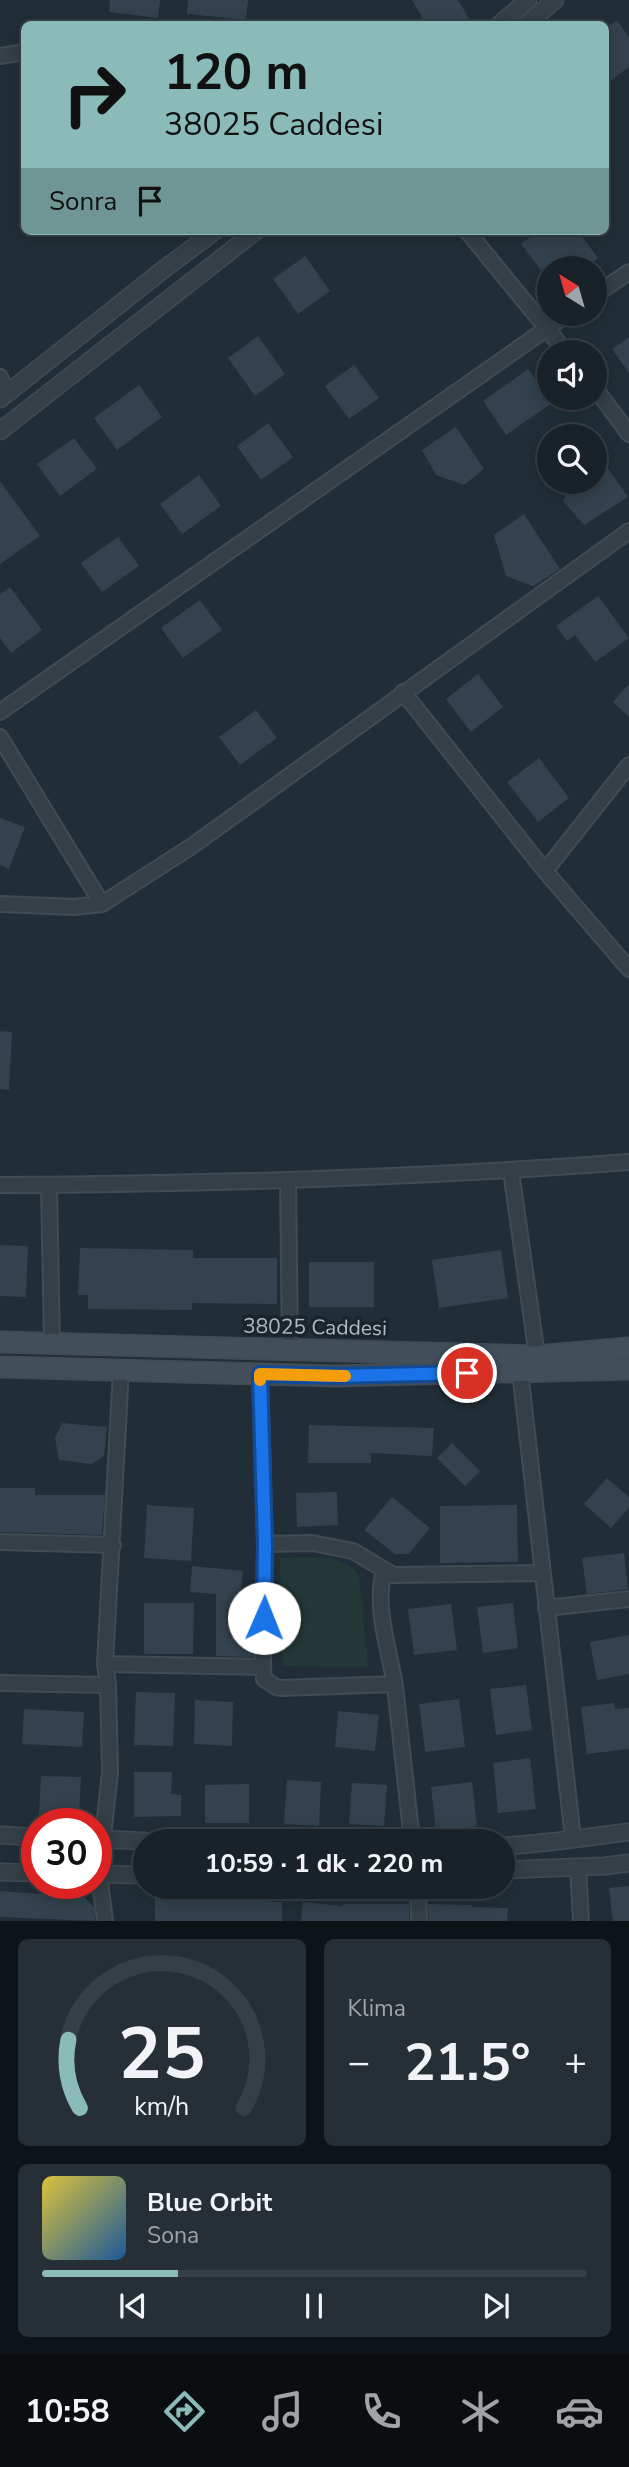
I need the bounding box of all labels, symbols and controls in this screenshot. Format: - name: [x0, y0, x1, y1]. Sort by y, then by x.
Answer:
- text: 120 m: [164, 39, 308, 106]
- icon: right: [49, 49, 140, 140]
- text: 38025 Caddesi: [164, 103, 383, 146]
- icon: arrive: [131, 182, 169, 220]
- text: Sonra: [49, 184, 117, 219]
- north arrow: [537, 256, 607, 326]
- map controls: [537, 256, 607, 494]
- button: sound: [537, 340, 607, 410]
- button: search: [537, 424, 607, 494]
- street label: 38025 Caddesi: [243, 1312, 387, 1342]
- pin: [437, 1343, 497, 1403]
- icon: arrive: [448, 1354, 486, 1392]
- position arrow: [227, 1581, 301, 1655]
- speed limit sign: 30: [21, 1808, 112, 1899]
- text: 10:59 · 1 dk · 220 m: [205, 1846, 443, 1881]
- text: Klima: [348, 1993, 406, 2024]
- text: 25: [118, 2005, 205, 2105]
- text: 21.5°: [404, 2027, 530, 2098]
- text: −: [348, 2037, 370, 2088]
- text: +: [564, 2037, 587, 2088]
- text: km/h: [134, 2090, 189, 2124]
- text: Blue Orbit: [147, 2185, 272, 2220]
- text: Sona: [147, 2220, 199, 2251]
- icon: previous: [114, 2287, 152, 2325]
- icon: pause: [295, 2287, 333, 2325]
- icon: next: [477, 2287, 515, 2325]
- icon: directions: [160, 2387, 209, 2436]
- icon: music: [258, 2387, 307, 2436]
- icon: phone: [357, 2387, 406, 2436]
- icon: climate: [456, 2387, 505, 2436]
- icon: car: [555, 2387, 604, 2436]
- text: 10:58: [25, 2390, 110, 2433]

